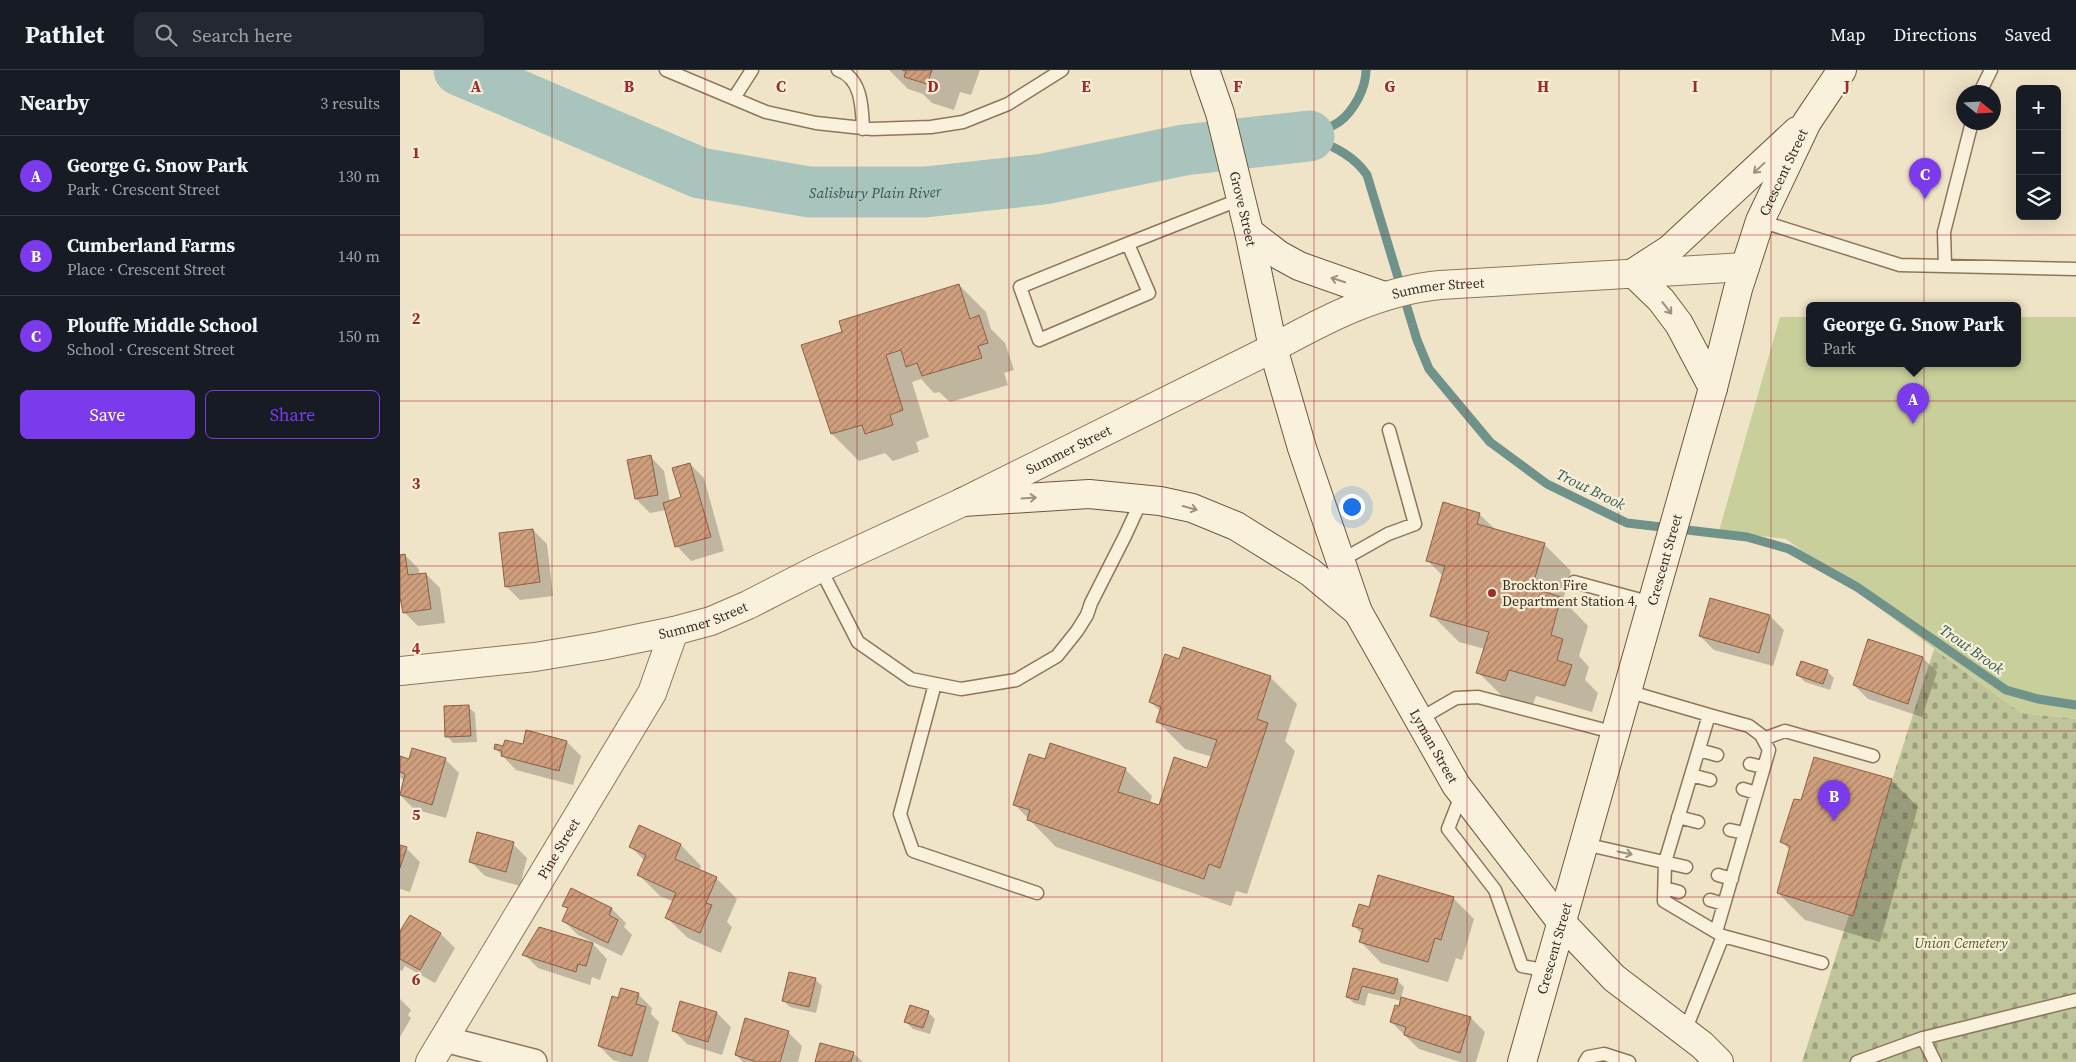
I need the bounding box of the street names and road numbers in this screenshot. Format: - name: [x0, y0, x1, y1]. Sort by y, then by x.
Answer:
- street label: Crescent Street: [1754, 125, 1813, 219]
- street label: Grove Street: [1225, 169, 1262, 248]
- street label: Summer Street: [1390, 272, 1485, 304]
- street label: Summer Street: [1022, 420, 1115, 479]
- street label: Crescent Street: [1642, 511, 1687, 608]
- street label: Summer Street: [657, 596, 751, 644]
- street label: Lyman Street: [1405, 705, 1463, 787]
- street label: Pine Street: [532, 814, 585, 883]
- street label: Crescent Street: [1532, 900, 1577, 997]

